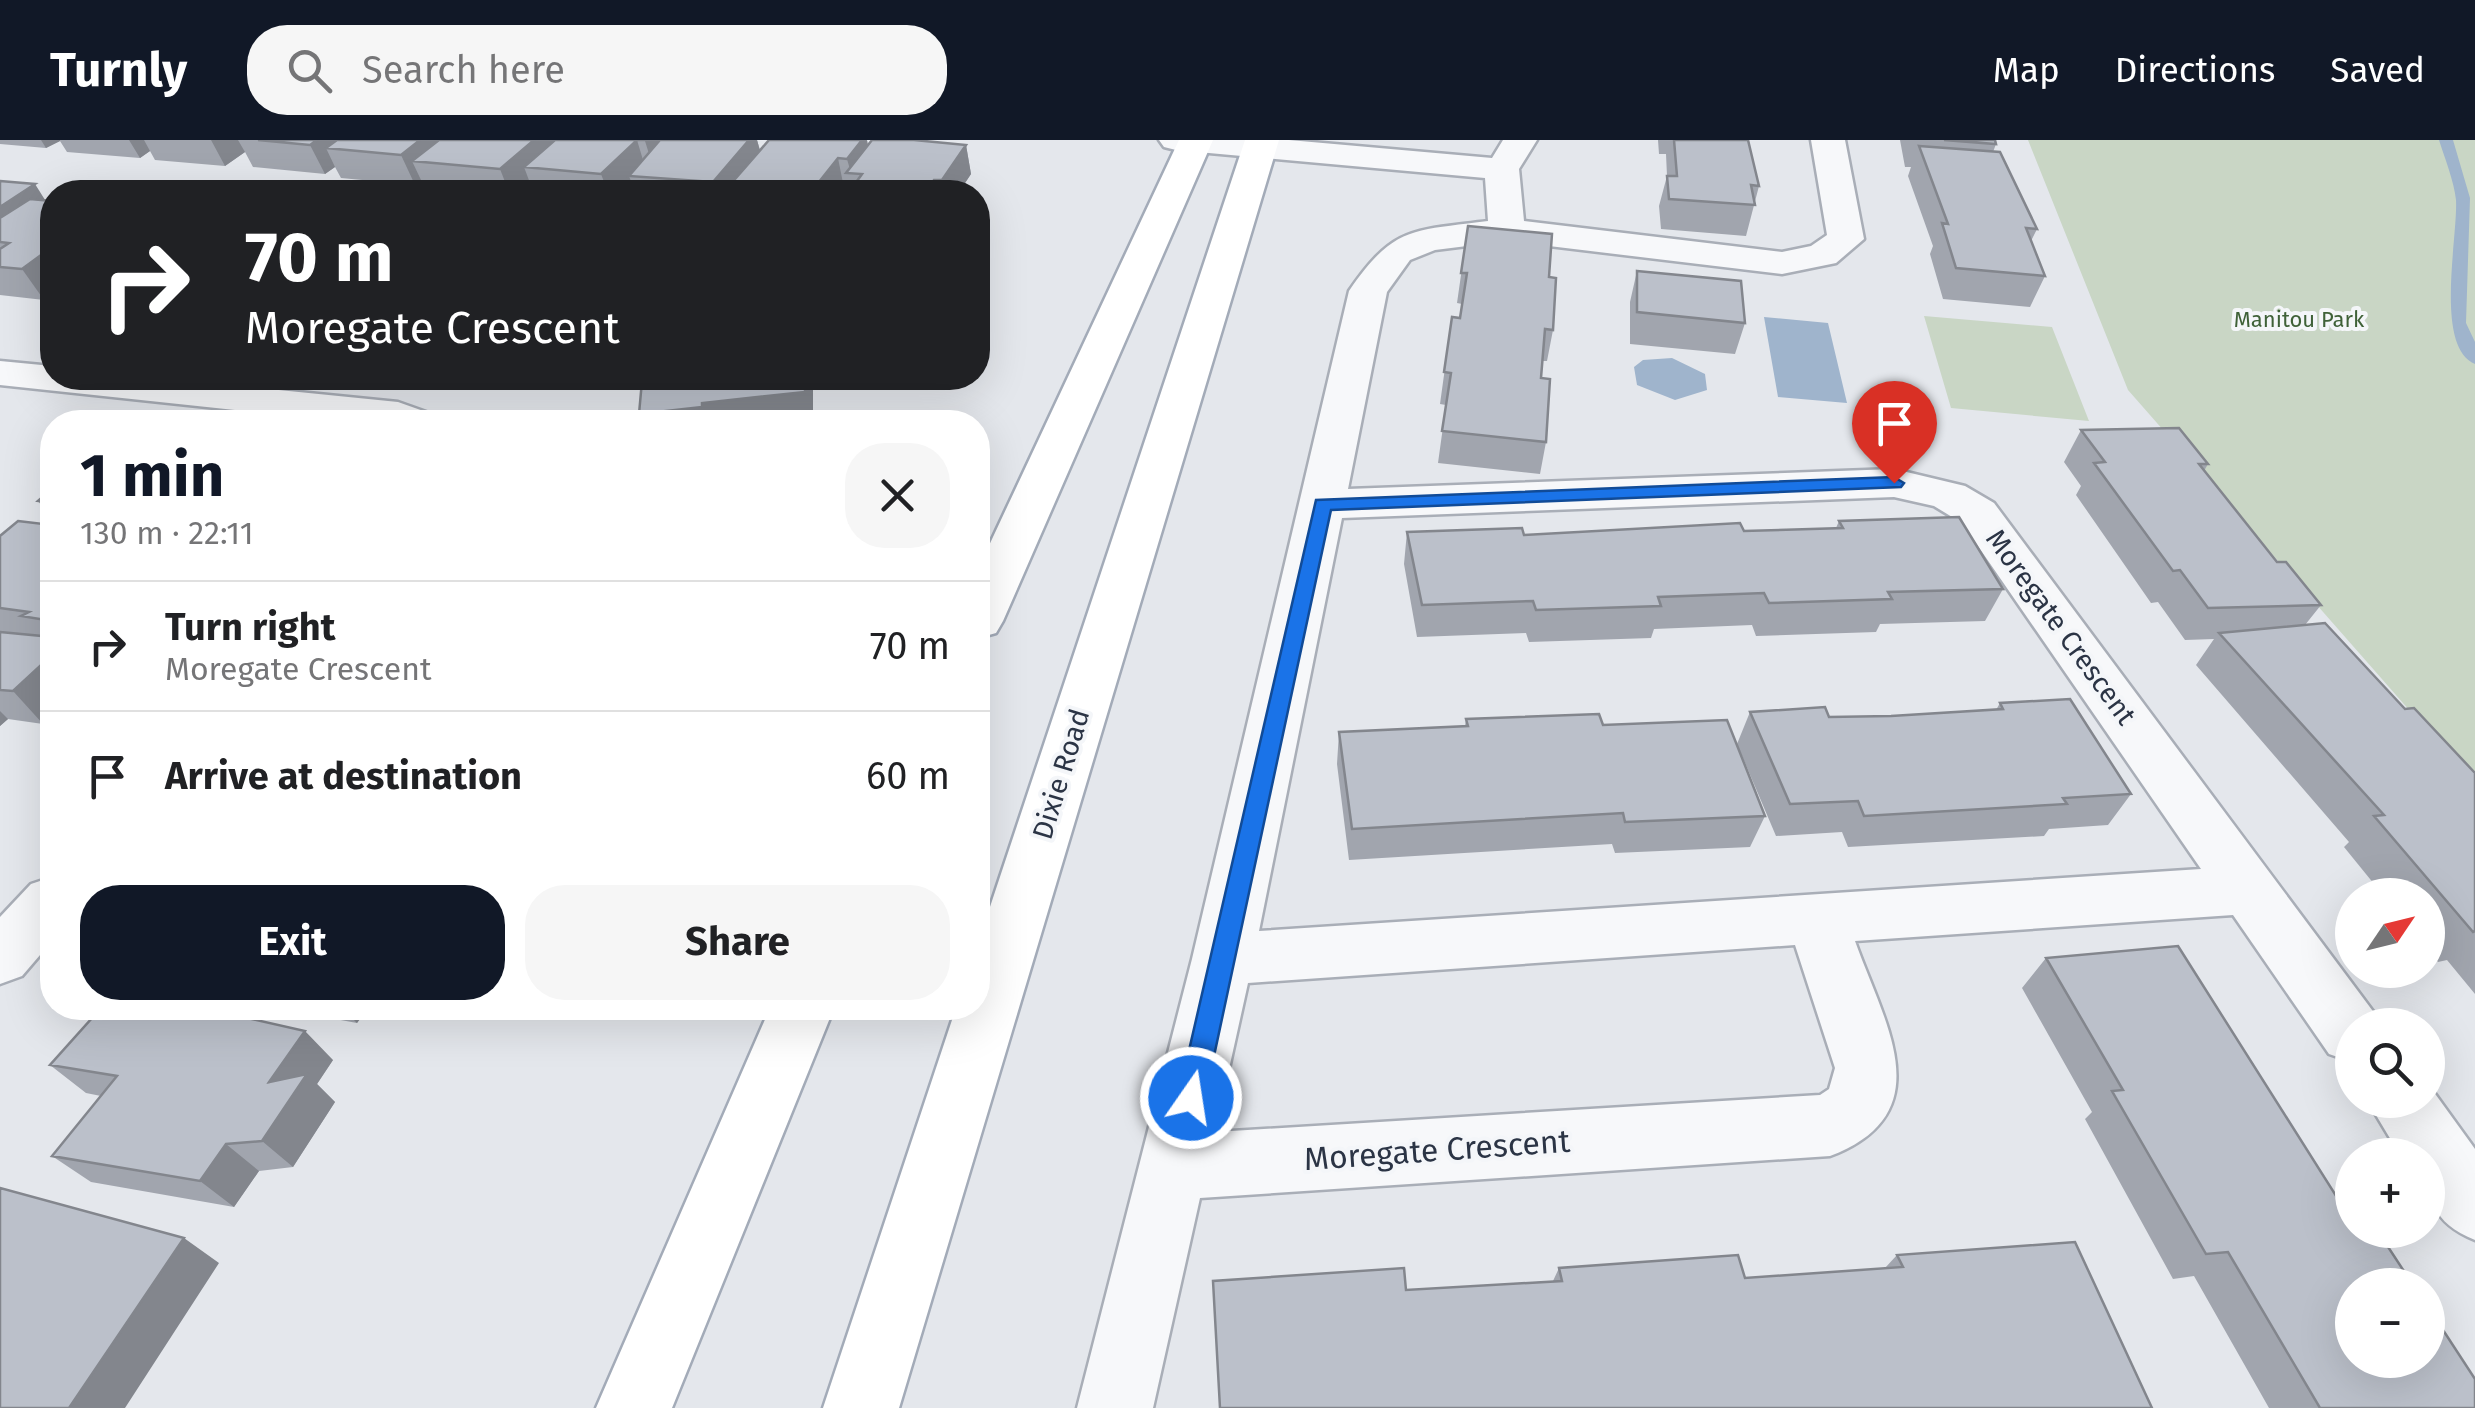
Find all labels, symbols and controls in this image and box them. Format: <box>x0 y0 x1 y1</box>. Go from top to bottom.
search box <box>247 25 947 115</box>
text: Turnly <box>50 41 187 99</box>
icon: search <box>282 43 337 98</box>
text: Search here <box>362 47 565 93</box>
text: Map <box>1993 49 2060 91</box>
text: Directions <box>2115 49 2275 91</box>
text: Saved <box>2330 49 2425 91</box>
text: 70 m <box>245 216 394 300</box>
icon: right <box>80 220 210 350</box>
text: Moregate Crescent <box>245 301 620 355</box>
park label: Manitou Park <box>2234 306 2365 333</box>
pin <box>1852 381 1937 484</box>
icon: arrive <box>1867 396 1922 451</box>
text: 1 min <box>80 440 224 512</box>
button: close <box>845 443 950 548</box>
text: 130 m · 22:11 <box>80 514 254 552</box>
street label: Moregate Crescent <box>1979 523 2143 732</box>
text: Turn right <box>165 604 335 650</box>
icon: right <box>80 619 135 674</box>
text: 70 m <box>870 623 950 669</box>
text: Moregate Crescent <box>165 650 431 688</box>
street label: Dixie Road <box>1026 705 1096 843</box>
icon: arrive <box>80 749 135 804</box>
text: Arrive at destination <box>165 753 522 799</box>
text: 60 m <box>866 753 950 799</box>
north arrow <box>2335 878 2445 988</box>
map controls <box>2335 878 2445 1378</box>
button: Exit <box>80 885 505 1000</box>
button: Share <box>525 885 950 1000</box>
button: search <box>2335 1008 2445 1118</box>
position arrow <box>1139 1046 1243 1150</box>
street label: Moregate Crescent <box>1303 1122 1572 1178</box>
button: + <box>2335 1138 2445 1248</box>
button: − <box>2335 1268 2445 1378</box>

